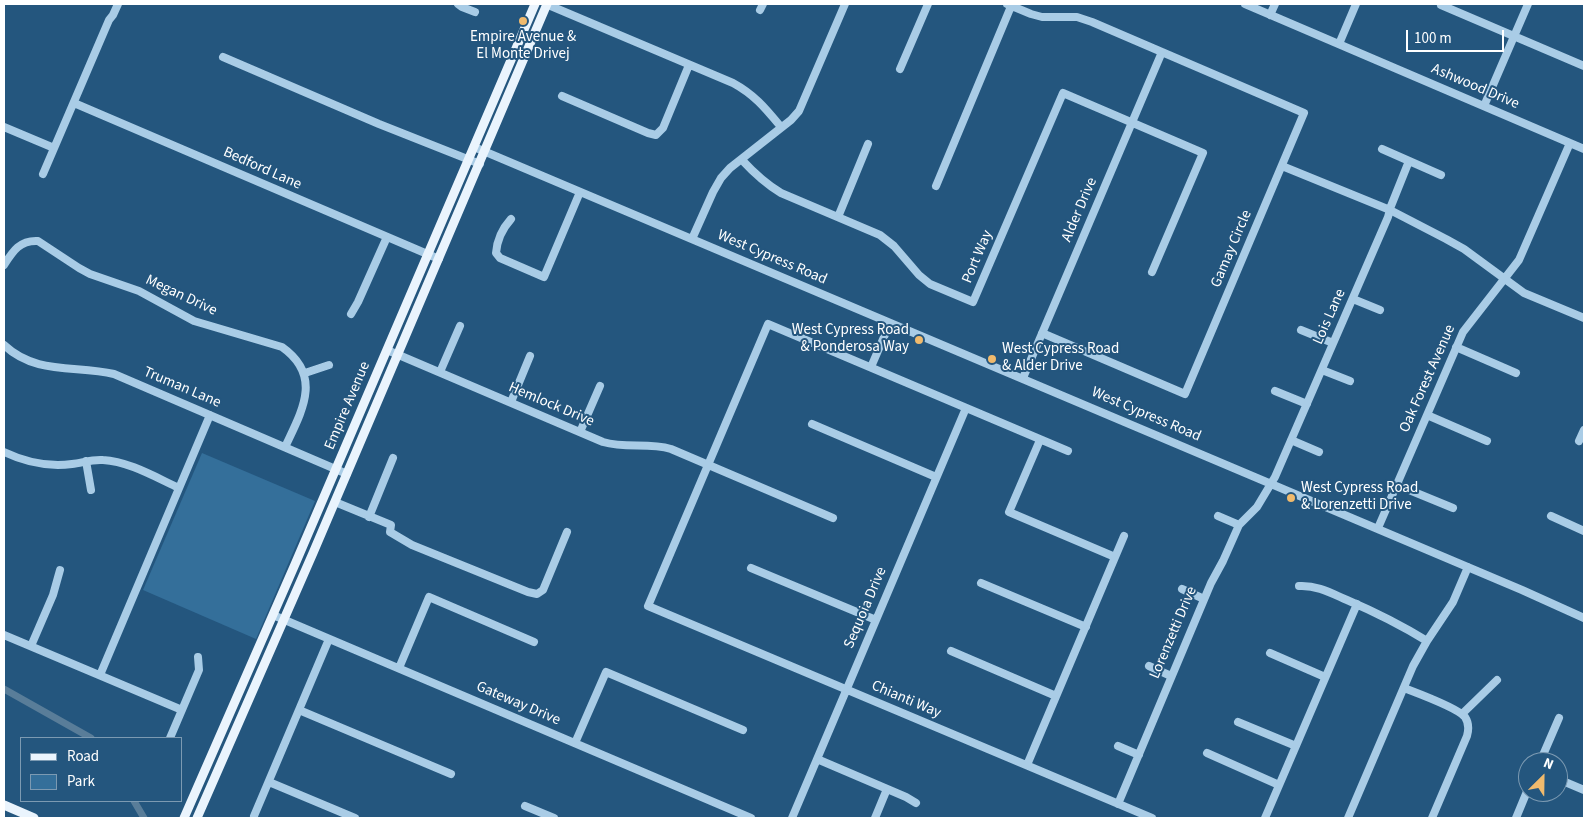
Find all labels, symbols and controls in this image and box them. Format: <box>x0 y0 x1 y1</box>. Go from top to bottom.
marker: Empire Avenue & El Monte Drivej <box>517 15 529 27</box>
scale bar <box>1408 20 1506 52</box>
text: 100 m <box>1414 28 1452 49</box>
place label: Empire Avenue & El Monte Drivej <box>470 29 576 64</box>
street label: Ashwood Drive <box>1428 60 1522 114</box>
street label: Bedford Lane <box>220 144 304 194</box>
street label: Alder Drive <box>1058 175 1102 245</box>
street label: Gamay Circle <box>1208 208 1256 290</box>
street label: West Cypress Road <box>715 227 829 289</box>
street label: Port Way <box>959 228 997 286</box>
street label: Megan Drive <box>142 272 220 320</box>
street label: Lois Lane <box>1310 287 1350 347</box>
place label: West Cypress Road & Ponderosa Way <box>792 322 909 357</box>
street label: Oak Forest Avenue <box>1396 322 1460 436</box>
marker: West Cypress Road & Ponderosa Way <box>913 334 925 346</box>
place label: West Cypress Road & Alder Drive <box>1002 341 1119 376</box>
marker: West Cypress Road & Alder Drive <box>986 353 998 365</box>
street label: Empire Avenue <box>321 359 375 453</box>
street label: Truman Lane <box>141 364 223 412</box>
street label: Hemlock Drive <box>505 379 597 431</box>
street label: West Cypress Road <box>1089 384 1203 446</box>
place label: West Cypress Road & Lorenzetti Drive <box>1301 480 1418 515</box>
marker: West Cypress Road & Lorenzetti Drive <box>1285 492 1297 504</box>
street label: Sequoia Drive <box>841 565 891 651</box>
street label: Lorenzetti Drive <box>1146 584 1202 682</box>
street label: Chianti Way <box>868 677 944 723</box>
street label: Gateway Drive <box>473 678 563 730</box>
legend <box>20 737 182 802</box>
text: Road <box>67 746 99 767</box>
north arrow <box>1518 752 1568 802</box>
text: N <box>1540 753 1557 775</box>
text: Park <box>67 771 95 792</box>

